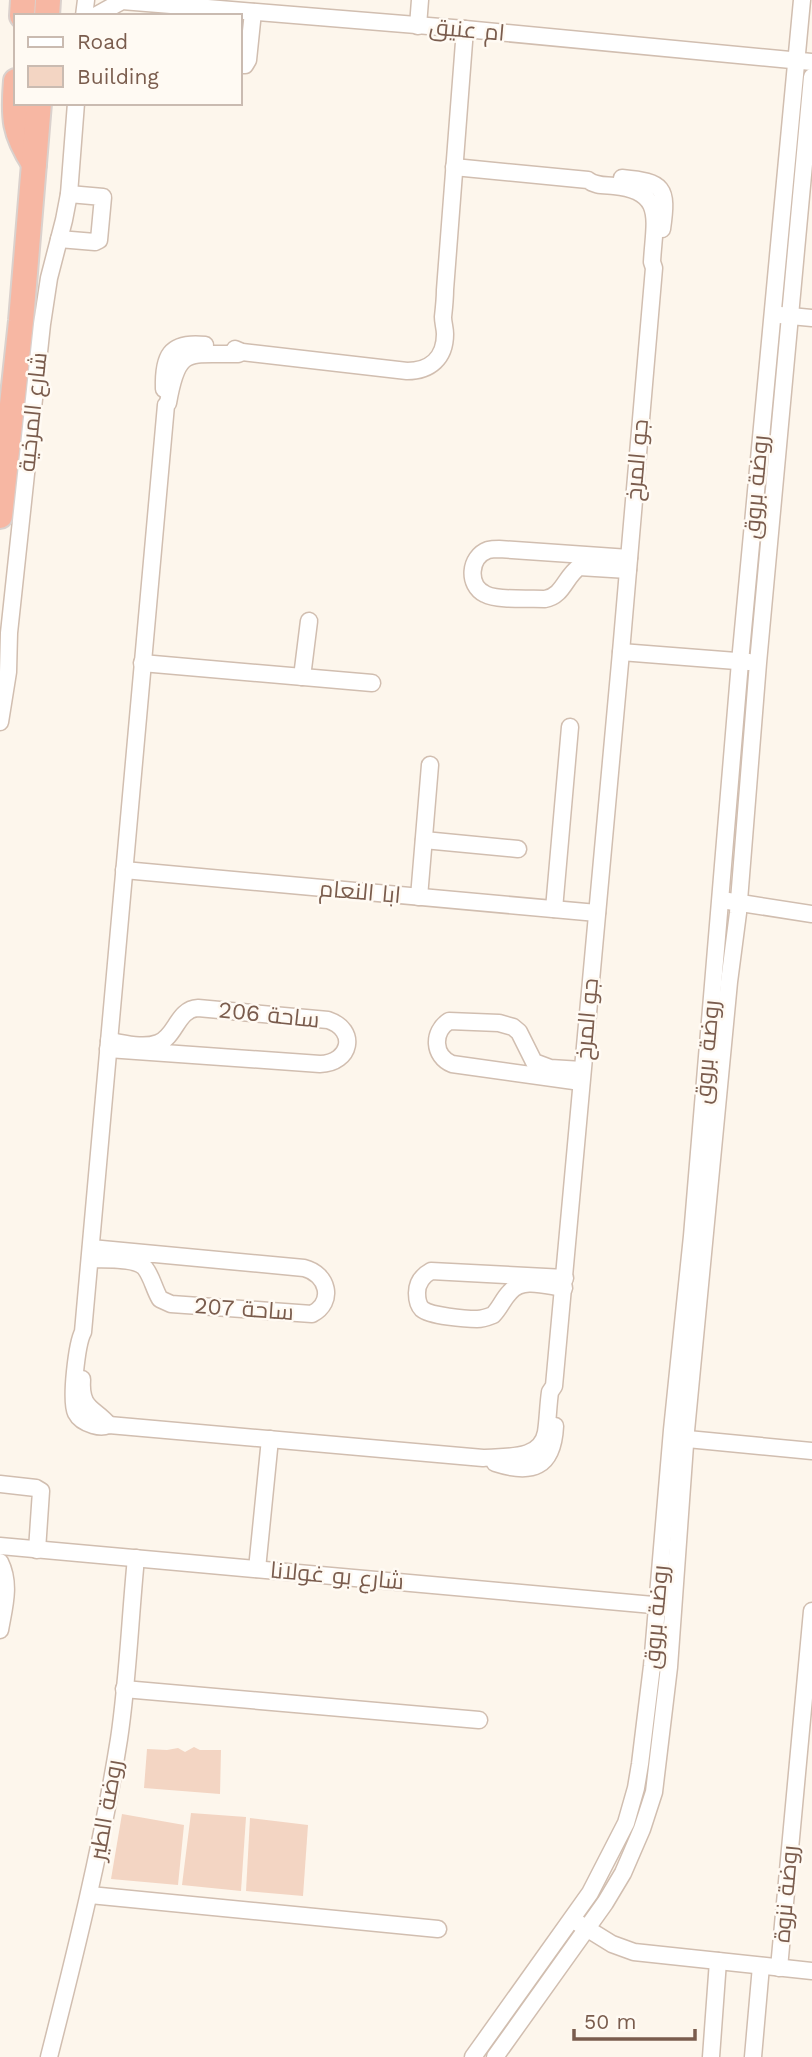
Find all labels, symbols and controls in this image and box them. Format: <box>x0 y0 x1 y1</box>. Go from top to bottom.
street label: ام عنيق <box>428 13 506 49</box>
legend <box>14 14 242 105</box>
text: Road <box>77 29 128 54</box>
text: Building <box>77 64 159 89</box>
street label: شارع المرخية <box>13 351 55 473</box>
street label: جو المرخ <box>620 418 656 502</box>
street label: روضة بروق <box>738 434 774 540</box>
street label: ابا النعام <box>318 875 402 911</box>
street label: جو المرخ <box>570 977 606 1061</box>
street label: ساحة 206 <box>217 996 321 1034</box>
street label: روضة بروق <box>689 999 725 1105</box>
street label: ساحة 207 <box>193 1292 295 1326</box>
street label: شارع بو غولانا <box>269 1557 405 1597</box>
street label: روضة بروق <box>638 1564 674 1670</box>
street label: روضة الطير <box>84 1757 128 1865</box>
street label: روضة نزوة <box>768 1844 804 1944</box>
scale bar <box>574 1997 695 2041</box>
text: 50 m <box>584 2009 636 2034</box>

